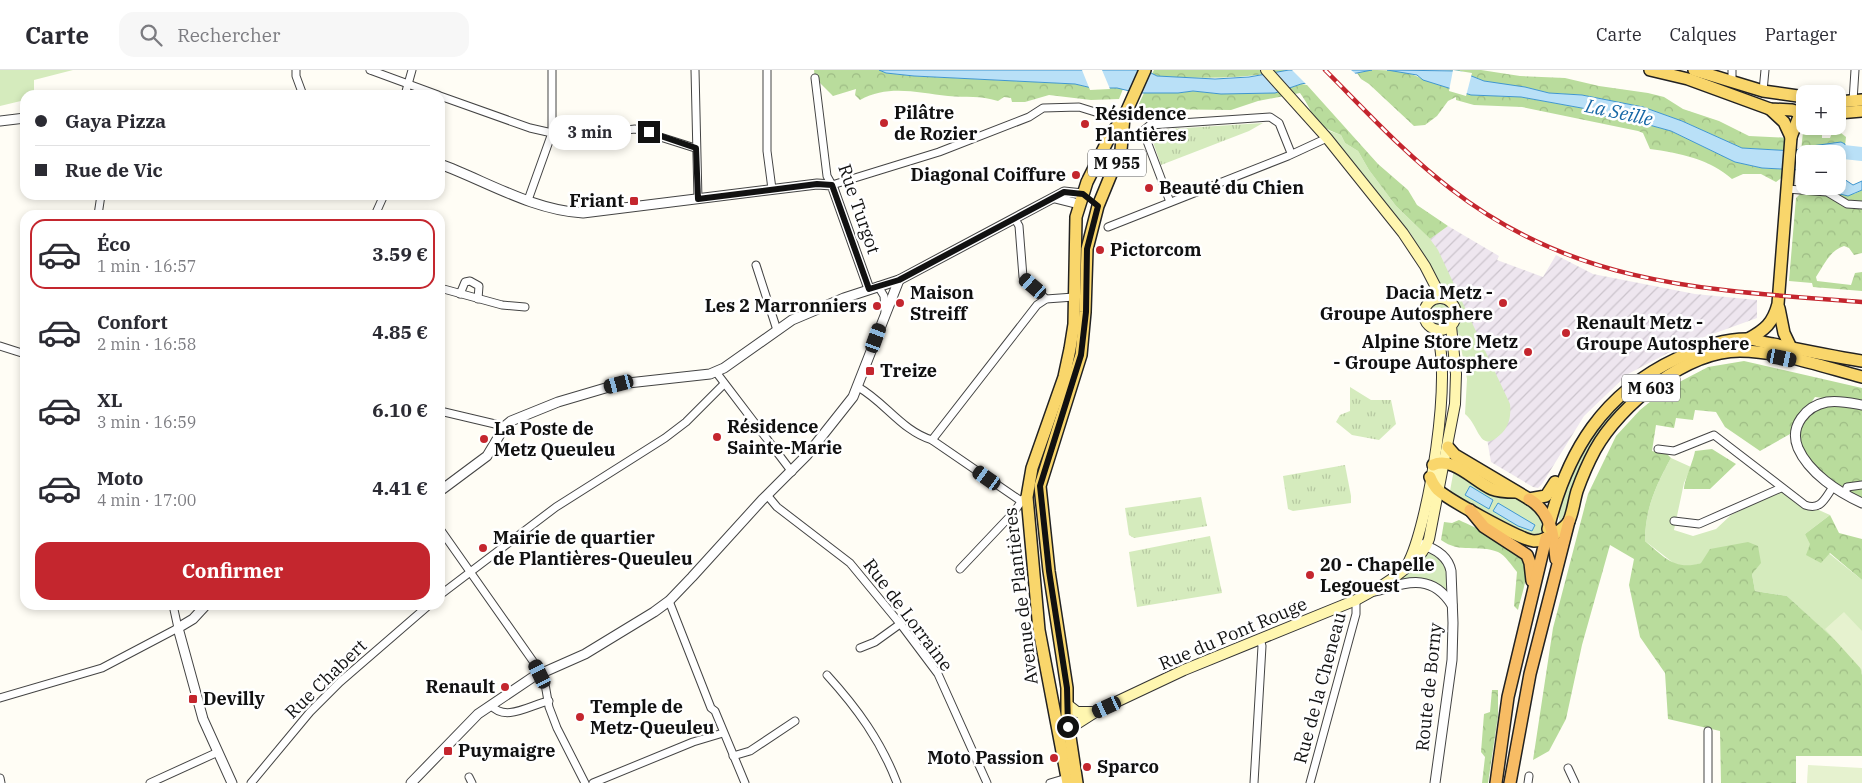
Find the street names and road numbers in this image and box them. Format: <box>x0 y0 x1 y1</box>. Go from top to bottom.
road number: M 955 <box>1088 150 1146 176</box>
street label: Rue Turgot <box>833 161 886 257</box>
road number: M 603 <box>1622 374 1680 402</box>
street label: Avenue de Plantières <box>998 506 1043 686</box>
street label: Rue de Lorraine <box>859 554 958 676</box>
street label: Rue du Pont Rouge <box>1155 592 1310 675</box>
street label: Rue de la Cheneau <box>1288 610 1351 766</box>
street label: Route de Borny <box>1410 621 1447 752</box>
street label: Rue Chabert <box>280 634 371 723</box>

